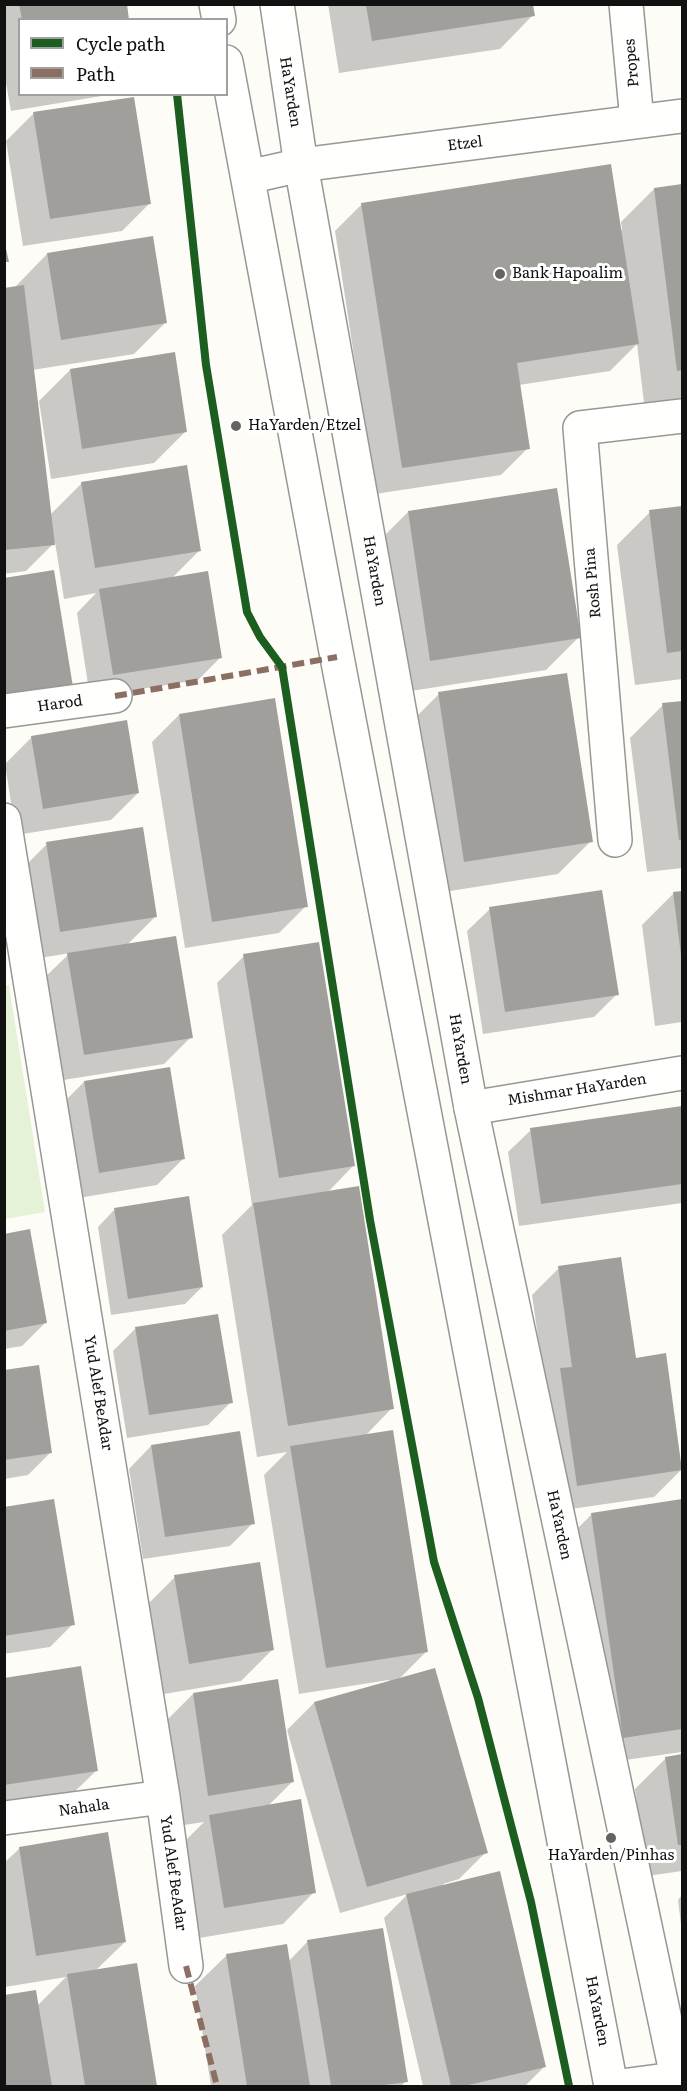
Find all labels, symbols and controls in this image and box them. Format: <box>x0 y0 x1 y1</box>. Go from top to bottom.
legend <box>18 18 228 96</box>
text: Cycle path <box>76 30 165 57</box>
street label: Propes <box>621 38 643 88</box>
street label: HaYarden <box>276 55 304 129</box>
text: Path <box>76 60 115 87</box>
street label: Etzel <box>446 133 484 155</box>
place label: Bank Hapoalim <box>512 265 623 283</box>
marker: Bank Hapoalim <box>493 267 507 281</box>
place label: HaYarden/Etzel <box>248 417 361 435</box>
marker: HaYarden/Etzel <box>229 419 243 433</box>
street label: HaYarden <box>359 534 389 608</box>
street label: Rosh Pina <box>581 547 605 619</box>
street label: Harod <box>36 692 84 716</box>
street label: HaYarden <box>445 1012 475 1086</box>
street label: Mishmar HaYarden <box>506 1070 648 1110</box>
street label: Yud Alef BeAdar <box>80 1334 116 1452</box>
street label: HaYarden <box>543 1488 575 1562</box>
street label: Nahala <box>58 1796 110 1820</box>
street label: Yud Alef BeAdar <box>156 1814 190 1932</box>
marker: HaYarden/Pinhas <box>604 1831 618 1845</box>
place label: HaYarden/Pinhas <box>548 1847 674 1865</box>
street label: HaYarden <box>581 1974 613 2048</box>

